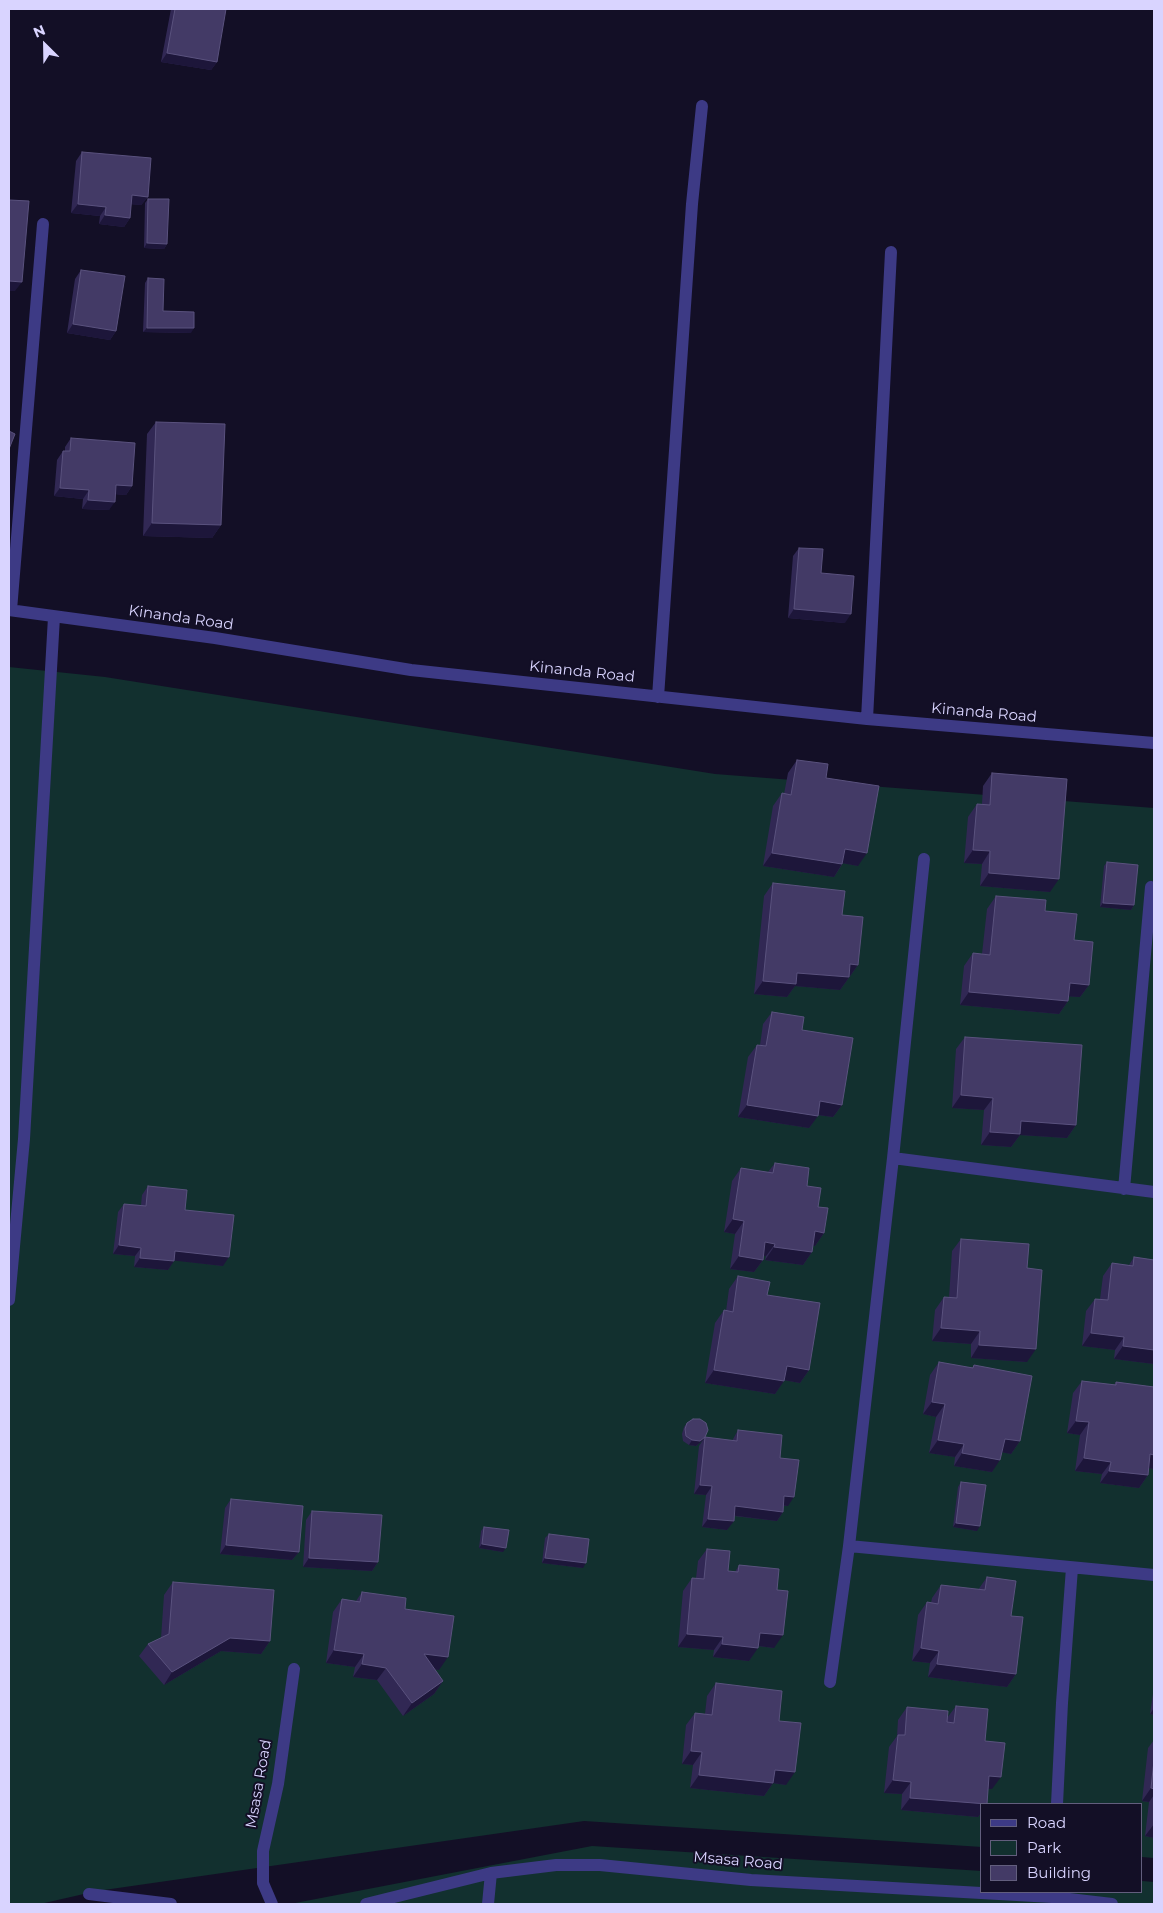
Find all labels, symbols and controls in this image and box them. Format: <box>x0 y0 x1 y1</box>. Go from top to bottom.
north arrow <box>20 20 70 70</box>
text: N <box>30 21 48 42</box>
street label: Kinanda Road <box>127 602 235 634</box>
street label: Kinanda Road <box>528 658 636 686</box>
street label: Kinanda Road <box>930 699 1038 727</box>
street label: Msasa Road <box>242 1738 276 1830</box>
legend <box>980 1803 1143 1893</box>
text: Road <box>1027 1813 1066 1832</box>
text: Park <box>1027 1838 1061 1857</box>
street label: Msasa Road <box>692 1848 784 1874</box>
text: Building <box>1027 1863 1091 1882</box>

